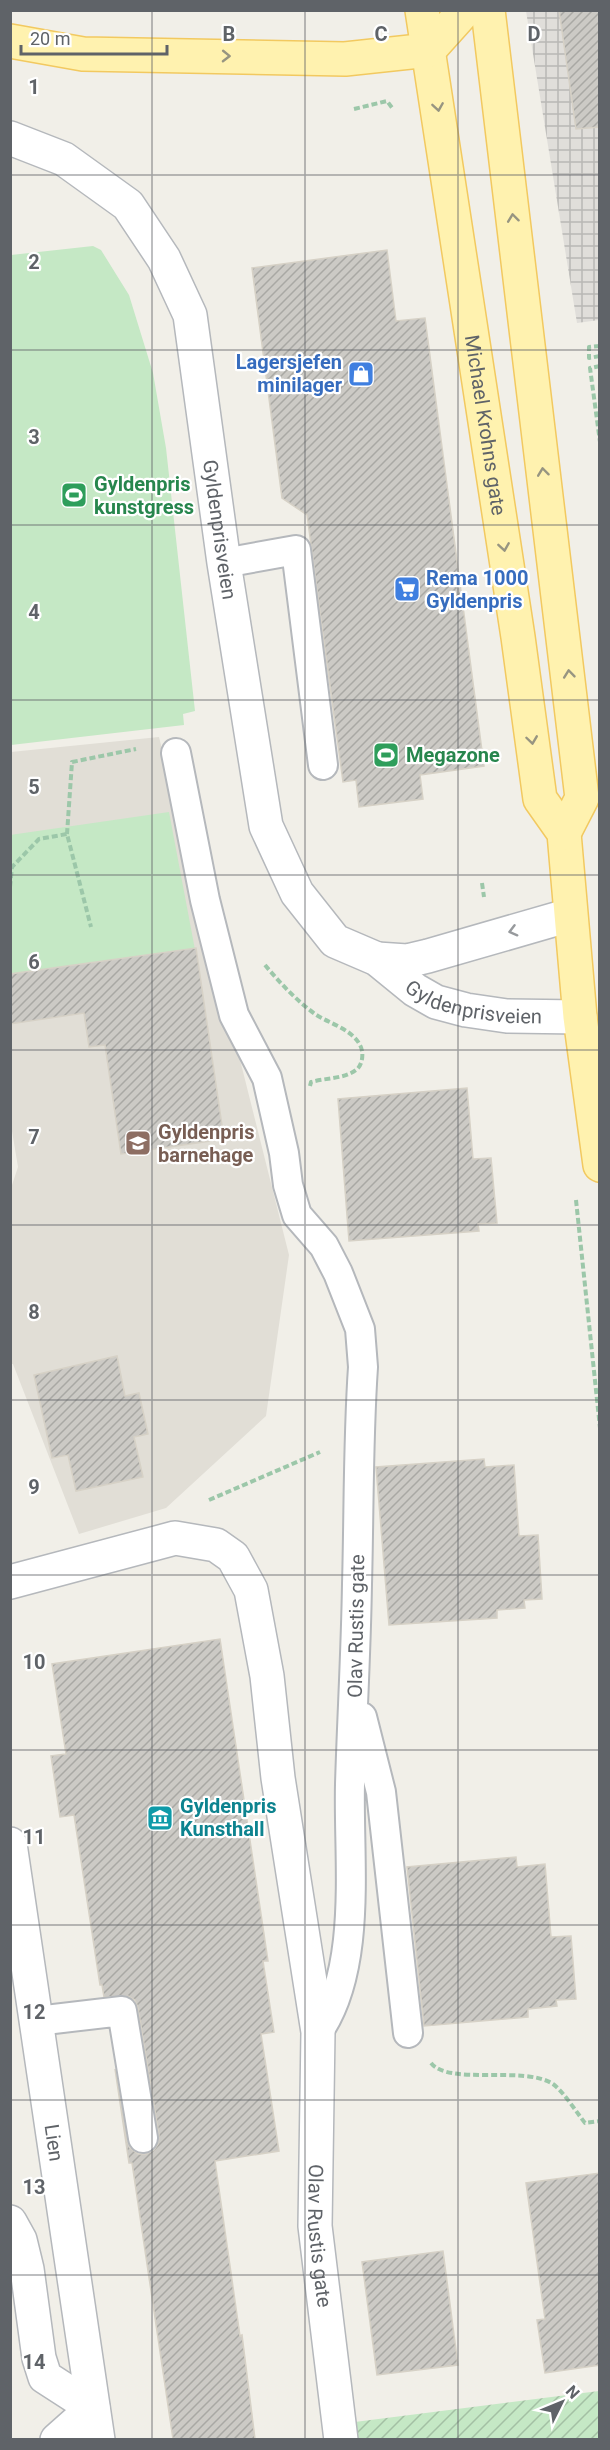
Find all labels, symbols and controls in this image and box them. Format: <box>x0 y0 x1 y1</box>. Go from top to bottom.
scale bar <box>21 18 166 56</box>
text: B <box>223 22 235 46</box>
text: C <box>374 22 388 46</box>
text: D <box>528 22 541 46</box>
text: 20 m <box>30 28 70 49</box>
one-way arrow <box>221 50 230 62</box>
text: 1 <box>28 75 40 99</box>
one-way arrow <box>431 102 444 112</box>
one-way arrow <box>507 213 520 223</box>
text: 2 <box>28 250 40 274</box>
street label: Michael Krohns gate <box>460 333 511 517</box>
place label: Lagersjefen minilager <box>236 350 343 397</box>
shop icon: Lagersjefen minilager <box>346 359 376 389</box>
text: 3 <box>28 425 40 449</box>
street label: Gyldenprisveien <box>198 458 242 601</box>
one-way arrow <box>537 468 550 477</box>
place label: Gyldenpris kunstgress <box>94 472 194 519</box>
sports icon: Gyldenpris kunstgress <box>59 480 89 510</box>
one-way arrow <box>497 541 510 551</box>
place label: Rema 1000 Gyldenpris <box>426 566 529 613</box>
supermarket icon: Rema 1000 Gyldenpris <box>392 574 422 604</box>
text: 4 <box>28 600 40 624</box>
one-way arrow <box>563 670 575 679</box>
one-way arrow <box>526 735 538 744</box>
sports icon: Megazone <box>371 740 401 770</box>
place label: Megazone <box>406 743 500 767</box>
text: 5 <box>28 775 40 799</box>
one-way arrow <box>509 924 519 936</box>
text: 6 <box>28 950 40 974</box>
street label: Gyldenprisveien <box>400 975 542 1028</box>
place label: Gyldenpris barnehage <box>158 1120 254 1167</box>
text: 7 <box>28 1125 40 1149</box>
school or university icon: Gyldenpris barnehage <box>123 1128 153 1158</box>
text: 8 <box>28 1300 40 1324</box>
text: 9 <box>28 1475 40 1499</box>
street label: Olav Rustis gate <box>343 1554 369 1698</box>
text: 10 <box>23 1650 45 1674</box>
place label: Gyldenpris Kunsthall <box>180 1794 276 1841</box>
museum icon: Gyldenpris Kunsthall <box>145 1803 175 1833</box>
text: 11 <box>23 1825 45 1849</box>
text: 12 <box>23 2000 45 2024</box>
street label: Lien <box>40 2123 69 2163</box>
street label: Olav Rustis gate <box>302 2164 337 2309</box>
text: 13 <box>23 2175 45 2199</box>
text: 14 <box>23 2350 45 2374</box>
north arrow <box>532 2372 592 2432</box>
text: N <box>562 2382 583 2403</box>

